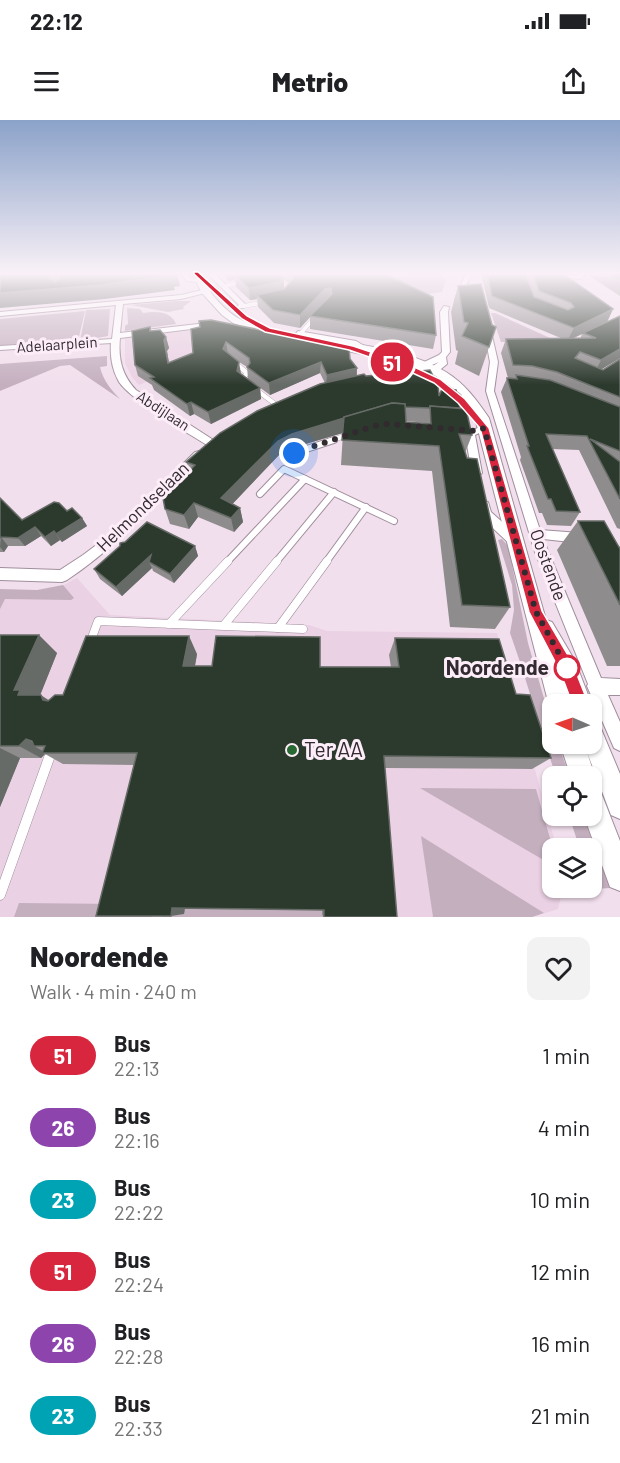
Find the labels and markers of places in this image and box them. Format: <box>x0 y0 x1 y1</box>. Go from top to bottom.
place label: Noordende <box>446 654 549 679</box>
marker: Noordende <box>554 655 580 681</box>
place label: Ter AA <box>304 736 363 761</box>
marker: Ter AA <box>285 743 299 757</box>

